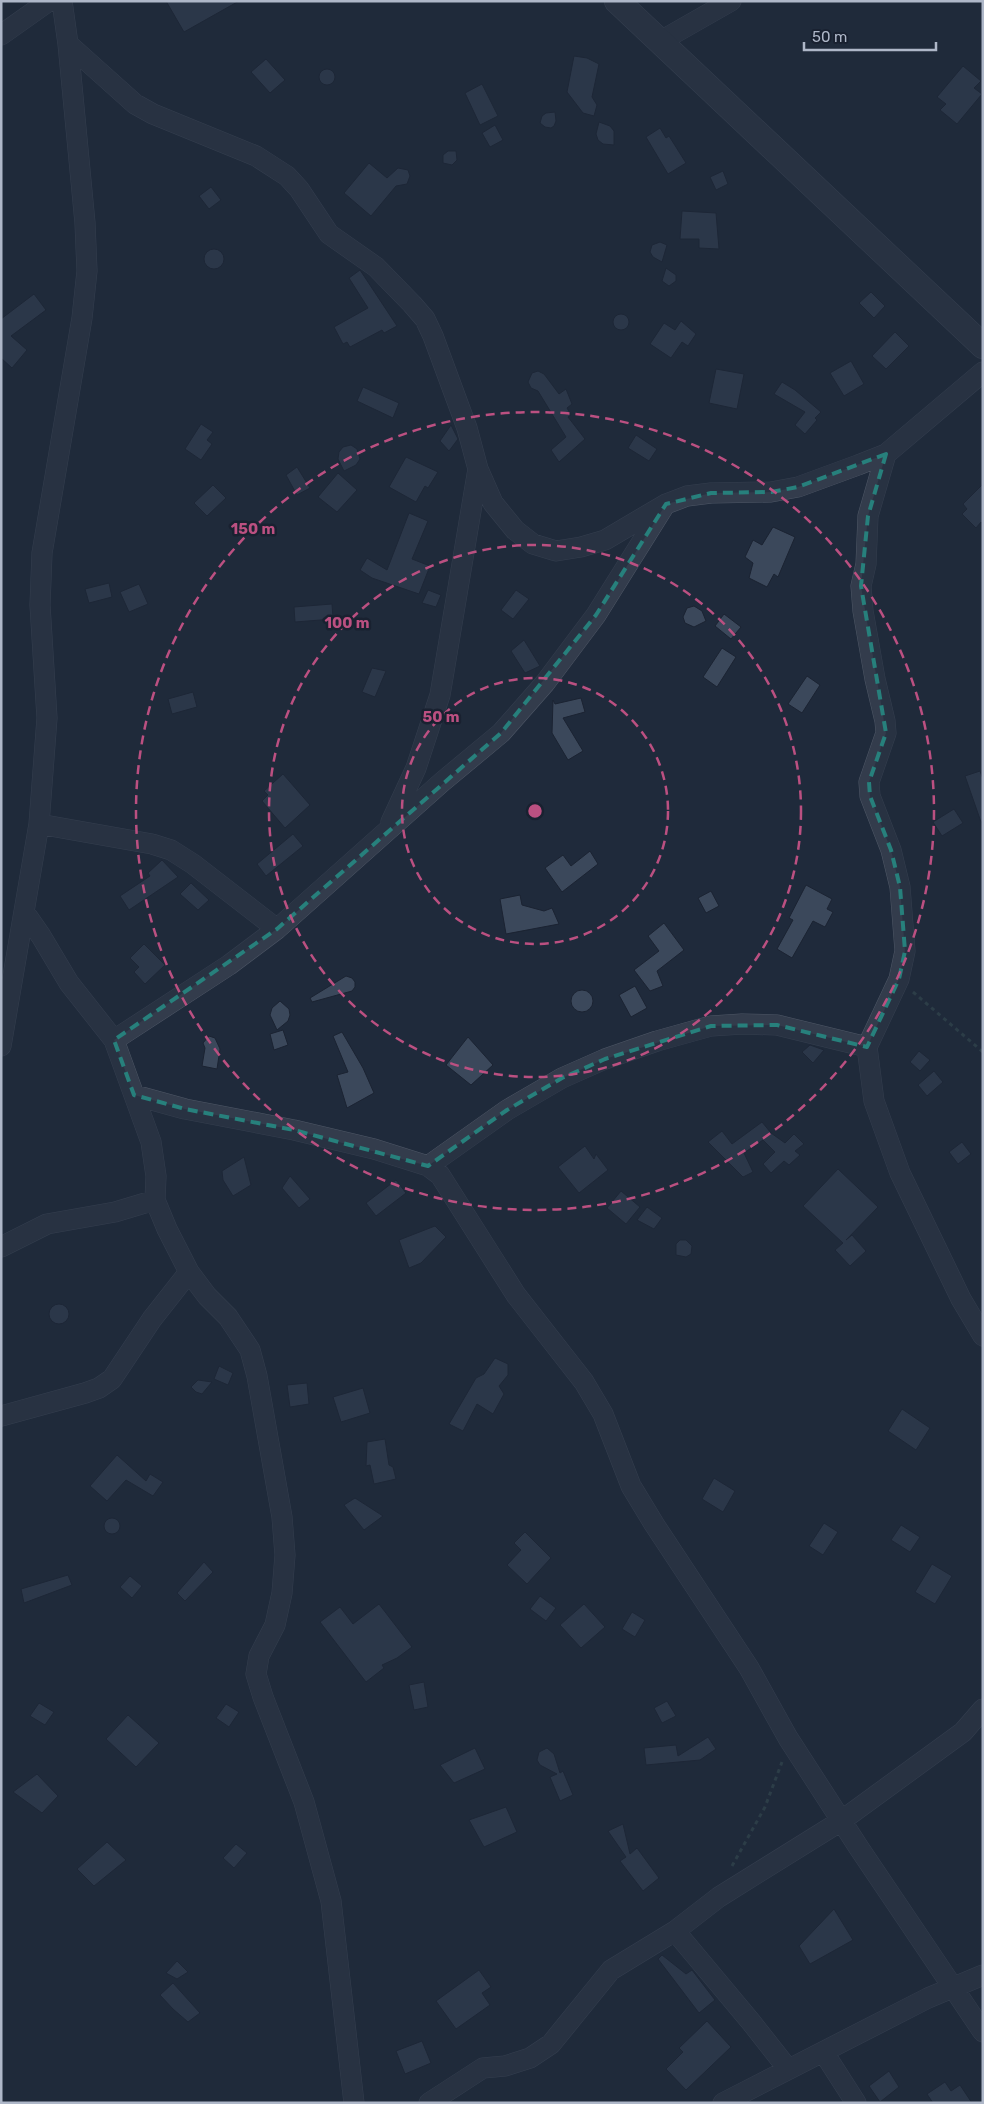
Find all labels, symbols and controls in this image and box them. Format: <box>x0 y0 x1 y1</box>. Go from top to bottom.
scale bar <box>804 20 936 52</box>
text: 50 m <box>812 28 847 46</box>
text: 150 m <box>231 520 275 538</box>
text: 100 m <box>325 614 369 632</box>
text: 50 m <box>423 708 459 726</box>
centre of rings <box>526 802 544 820</box>

